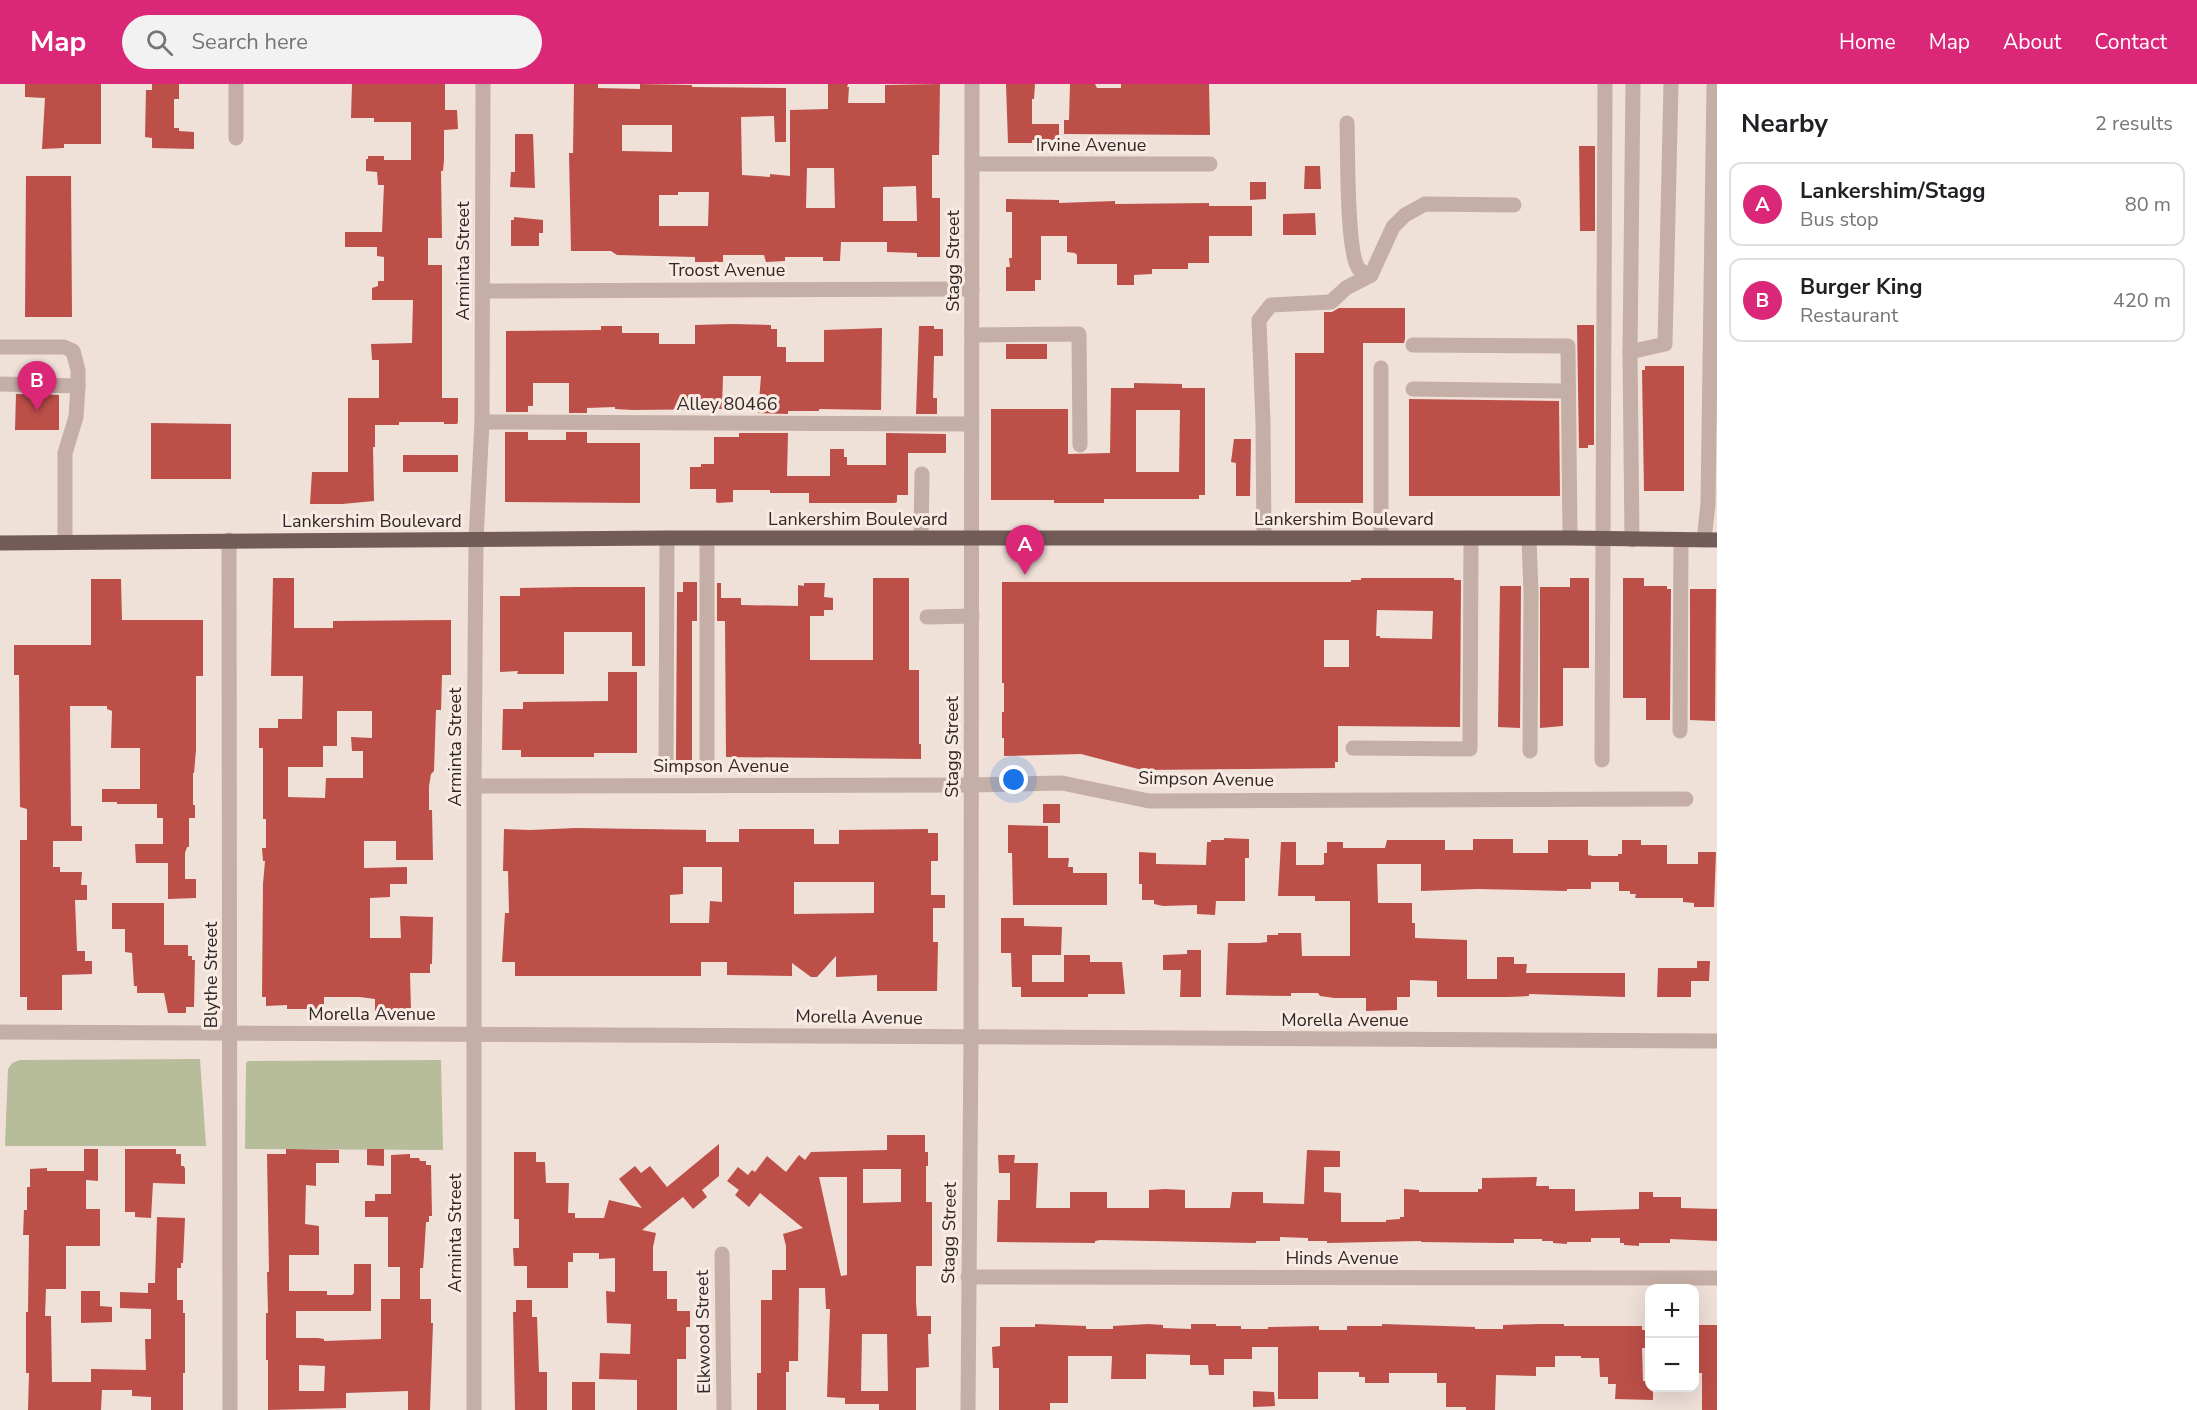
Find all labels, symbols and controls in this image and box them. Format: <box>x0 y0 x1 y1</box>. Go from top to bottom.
search box <box>122 15 542 69</box>
text: Map <box>30 23 86 61</box>
icon: search <box>143 26 176 59</box>
text: Search here <box>191 27 308 57</box>
text: Home <box>1839 28 1896 56</box>
text: Map <box>1929 28 1970 56</box>
text: About <box>2003 28 2061 56</box>
text: Contact <box>2094 28 2167 56</box>
text: Nearby <box>1741 106 1828 141</box>
text: 2 results <box>2095 110 2173 137</box>
street label: Irvine Avenue <box>1036 133 1146 157</box>
text: Lankershim/Stagg <box>1800 176 1986 206</box>
text: A <box>1755 191 1770 218</box>
text: 80 m <box>2125 191 2171 218</box>
street label: Arminta Street <box>451 201 475 320</box>
text: Bus stop <box>1800 206 1879 233</box>
street label: Stagg Street <box>941 209 965 312</box>
street label: Troost Avenue <box>669 258 785 282</box>
text: Burger King <box>1800 272 1922 302</box>
text: B <box>1756 287 1769 314</box>
text: 420 m <box>2113 287 2171 314</box>
text: Restaurant <box>1800 302 1898 329</box>
pin: B <box>18 362 57 411</box>
street label: Alley 80466 <box>676 392 778 416</box>
street label: Lankershim Boulevard <box>768 507 948 531</box>
street label: Lankershim Boulevard <box>1254 507 1434 531</box>
street label: Lankershim Boulevard <box>282 509 462 533</box>
pin: A <box>1006 526 1044 575</box>
street label: Arminta Street <box>443 687 467 806</box>
street label: Stagg Street <box>940 695 964 798</box>
street label: Simpson Avenue <box>653 754 789 778</box>
your location <box>999 765 1028 794</box>
street label: Simpson Avenue <box>1138 766 1274 792</box>
street label: Blythe Street <box>199 921 223 1028</box>
street label: Morella Avenue <box>308 1002 436 1026</box>
street label: Morella Avenue <box>795 1004 923 1030</box>
street label: Morella Avenue <box>1281 1008 1409 1032</box>
street label: Arminta Street <box>443 1173 467 1292</box>
street label: Stagg Street <box>936 1181 962 1284</box>
street label: Hinds Avenue <box>1285 1246 1399 1270</box>
street label: Elkwood Street <box>690 1269 716 1394</box>
map controls <box>1645 1284 1699 1392</box>
button: + <box>1645 1284 1699 1338</box>
button: − <box>1645 1338 1699 1392</box>

